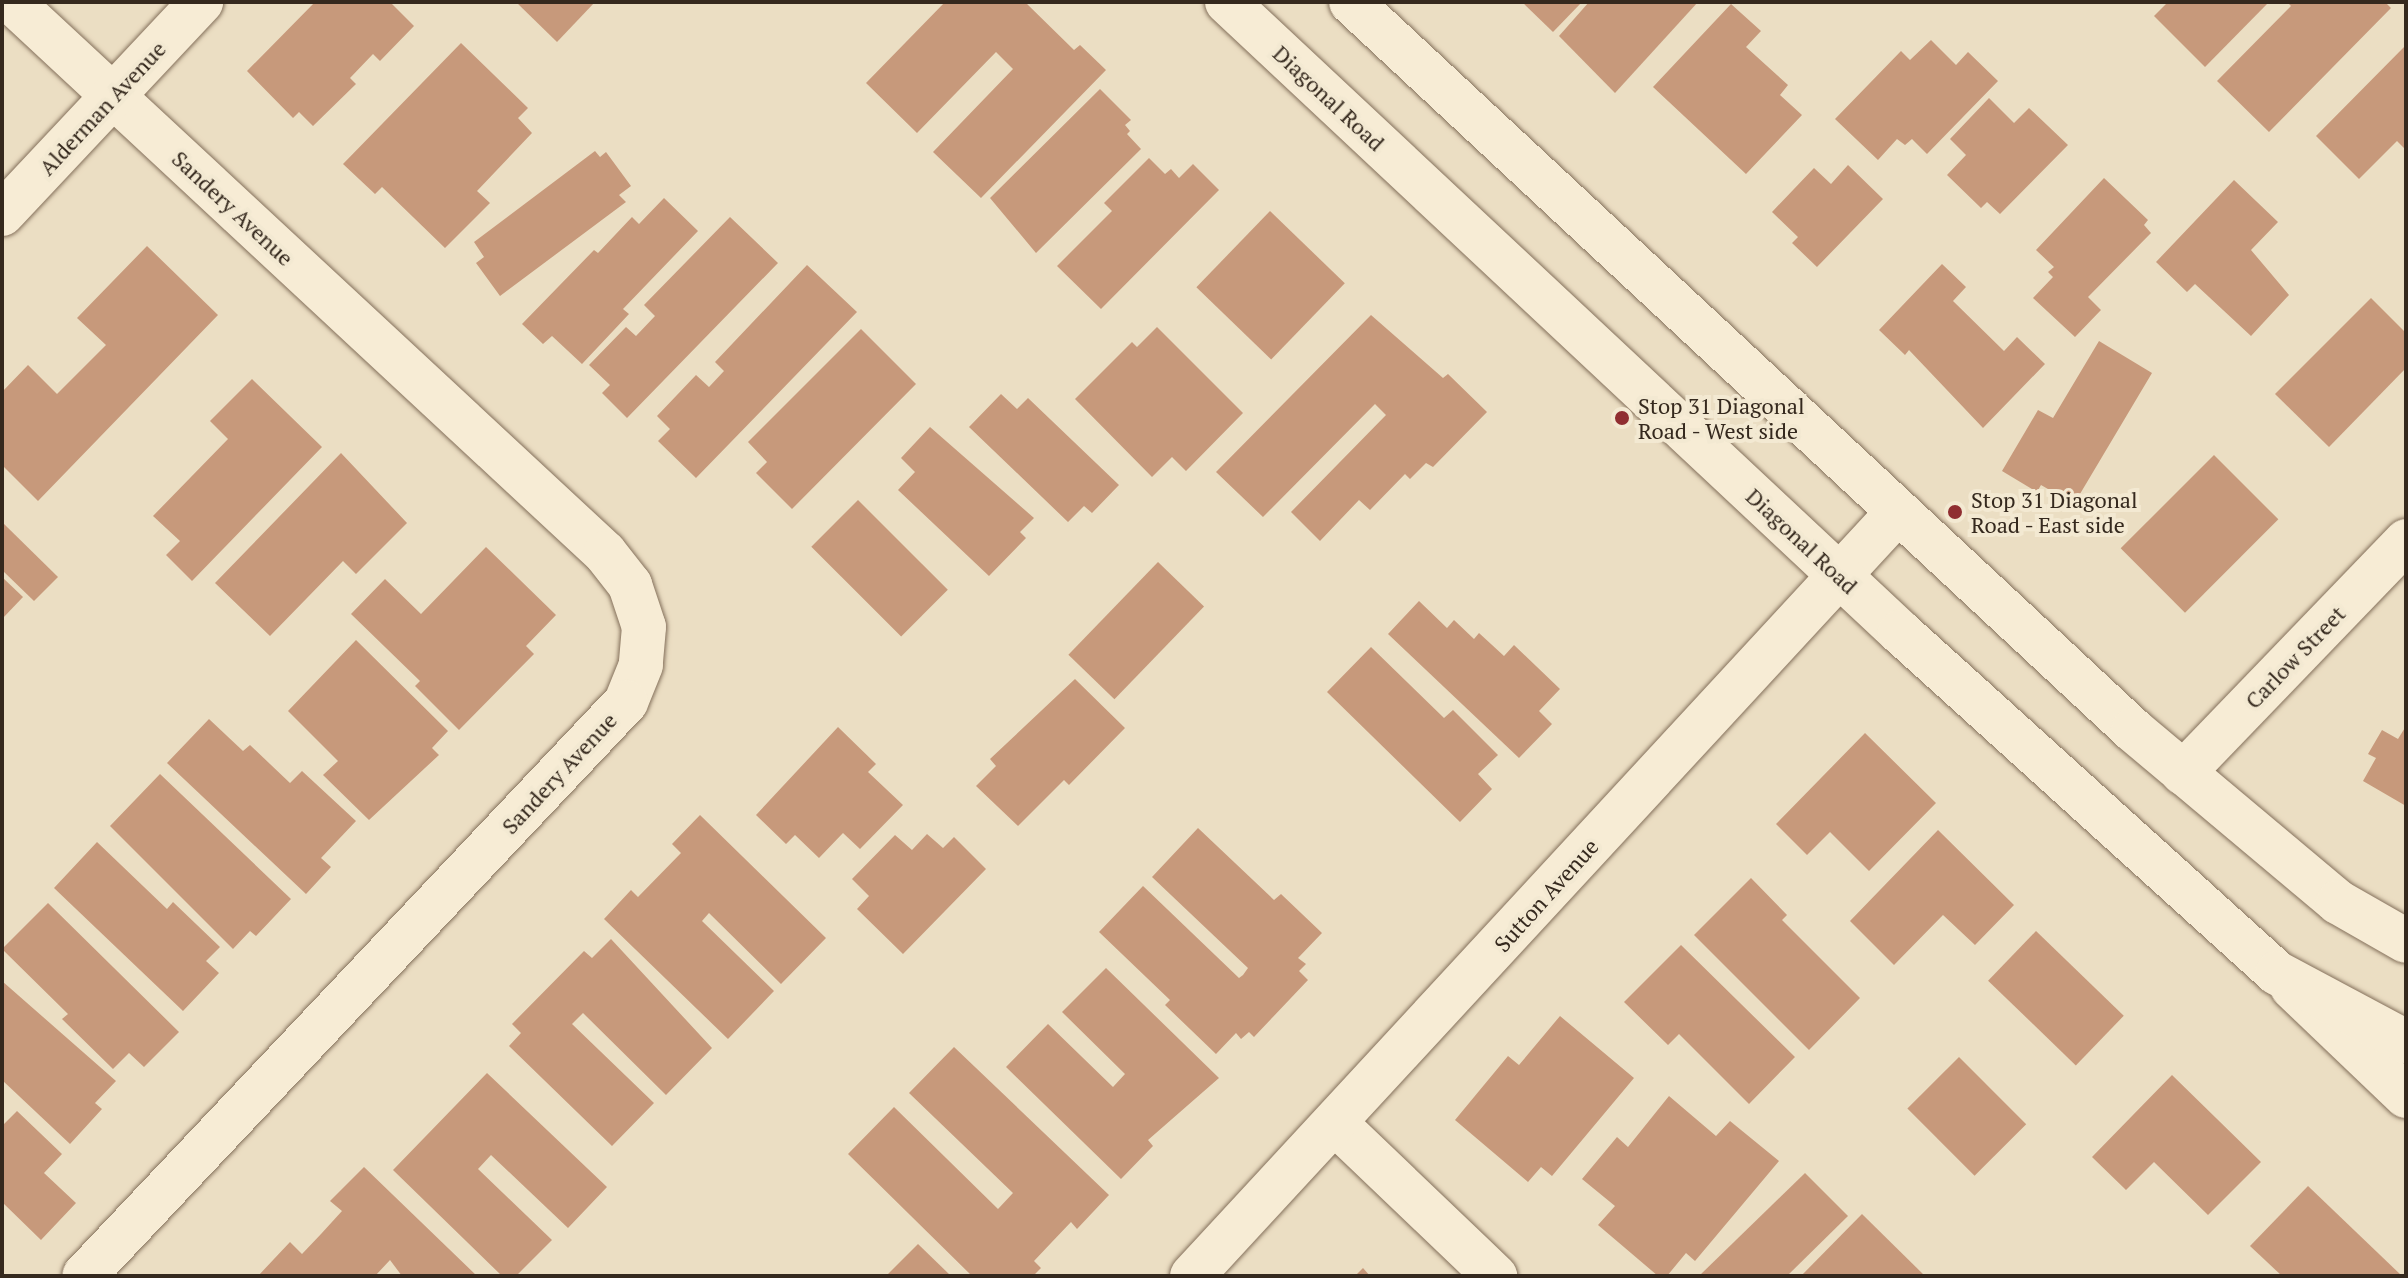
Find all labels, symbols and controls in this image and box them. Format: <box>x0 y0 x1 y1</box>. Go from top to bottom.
street label: Alderman Avenue <box>33 35 171 181</box>
street label: Diagonal Road <box>1268 40 1390 156</box>
street label: Sandery Avenue <box>167 145 299 271</box>
place label: Stop 31 Diagonal Road - West side <box>1638 392 1805 444</box>
marker: Stop 31 Diagonal Road - West side <box>1613 409 1631 427</box>
street label: Diagonal Road <box>1741 483 1863 599</box>
place label: Stop 31 Diagonal Road - East side <box>1971 486 2138 538</box>
marker: Stop 31 Diagonal Road - East side <box>1946 503 1964 521</box>
street label: Carlow Street <box>2240 600 2350 714</box>
street label: Sandery Avenue <box>496 707 622 839</box>
street label: Sutton Avenue <box>1488 833 1604 957</box>

